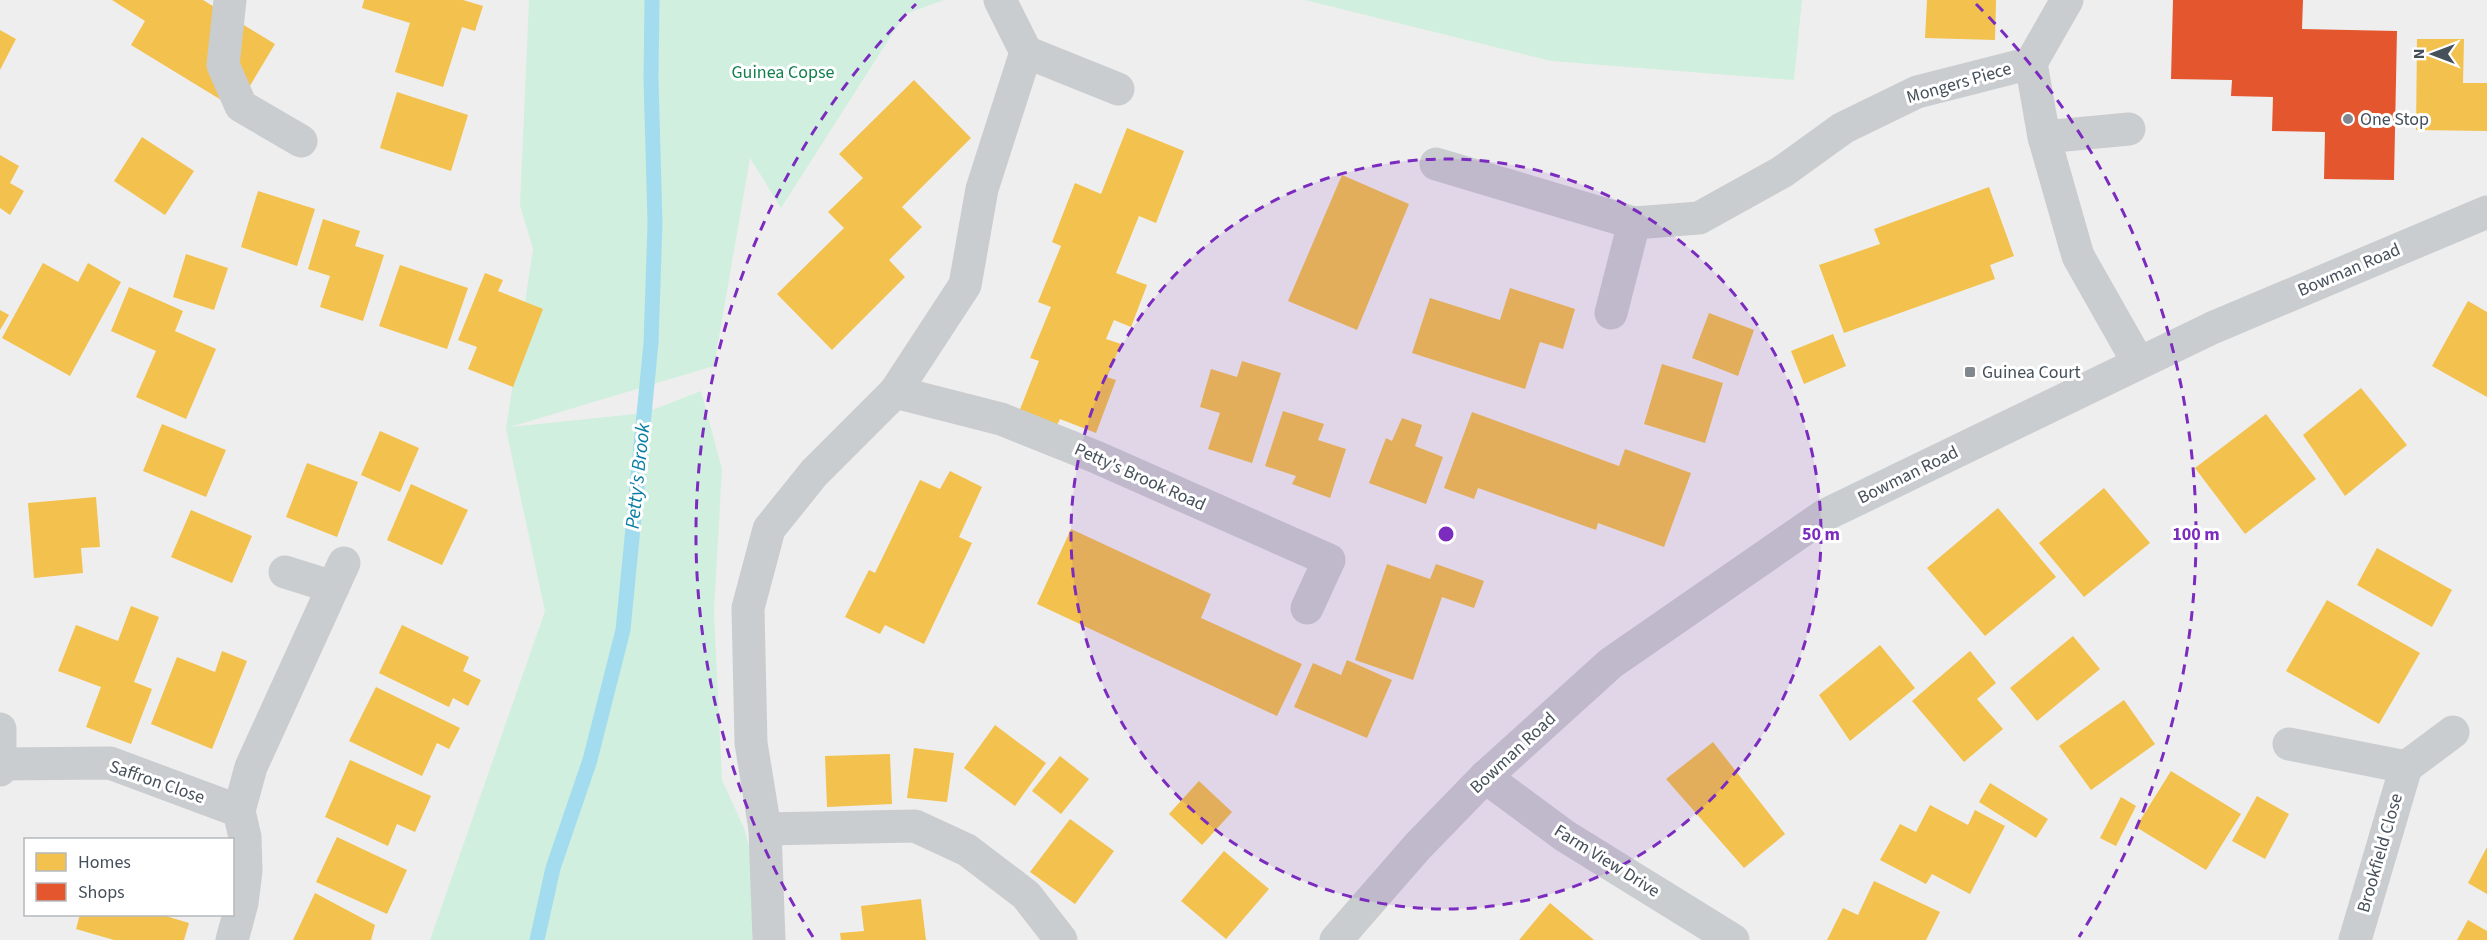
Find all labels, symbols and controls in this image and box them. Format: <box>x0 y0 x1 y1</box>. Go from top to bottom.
north arrow <box>2403 24 2463 84</box>
text: N <box>2408 49 2430 59</box>
street label: Mongers Piece <box>1904 56 2014 110</box>
park label: Guinea Copse <box>732 60 835 85</box>
place label: One Stop <box>2360 107 2429 132</box>
marker: One Stop <box>2341 112 2355 126</box>
street label: Bowman Road <box>2294 237 2404 303</box>
place label: Guinea Court <box>1982 360 2081 385</box>
marker: Guinea Court <box>1963 365 1977 379</box>
water label: Petty's Brook <box>619 421 658 530</box>
street label: Petty's Brook Road <box>1070 437 1210 517</box>
street label: Bowman Road <box>1853 440 1963 510</box>
text: 50 m <box>1802 522 1840 547</box>
text: 100 m <box>2172 522 2220 547</box>
centre of rings <box>1436 524 1456 544</box>
street label: Bowman Road <box>1465 707 1561 799</box>
street label: Saffron Close <box>106 754 208 810</box>
street label: Brookfield Close <box>2351 790 2409 916</box>
street label: Farm View Drive <box>1549 818 1665 904</box>
legend <box>24 838 234 916</box>
text: Homes <box>78 850 131 875</box>
text: Shops <box>78 880 125 905</box>

